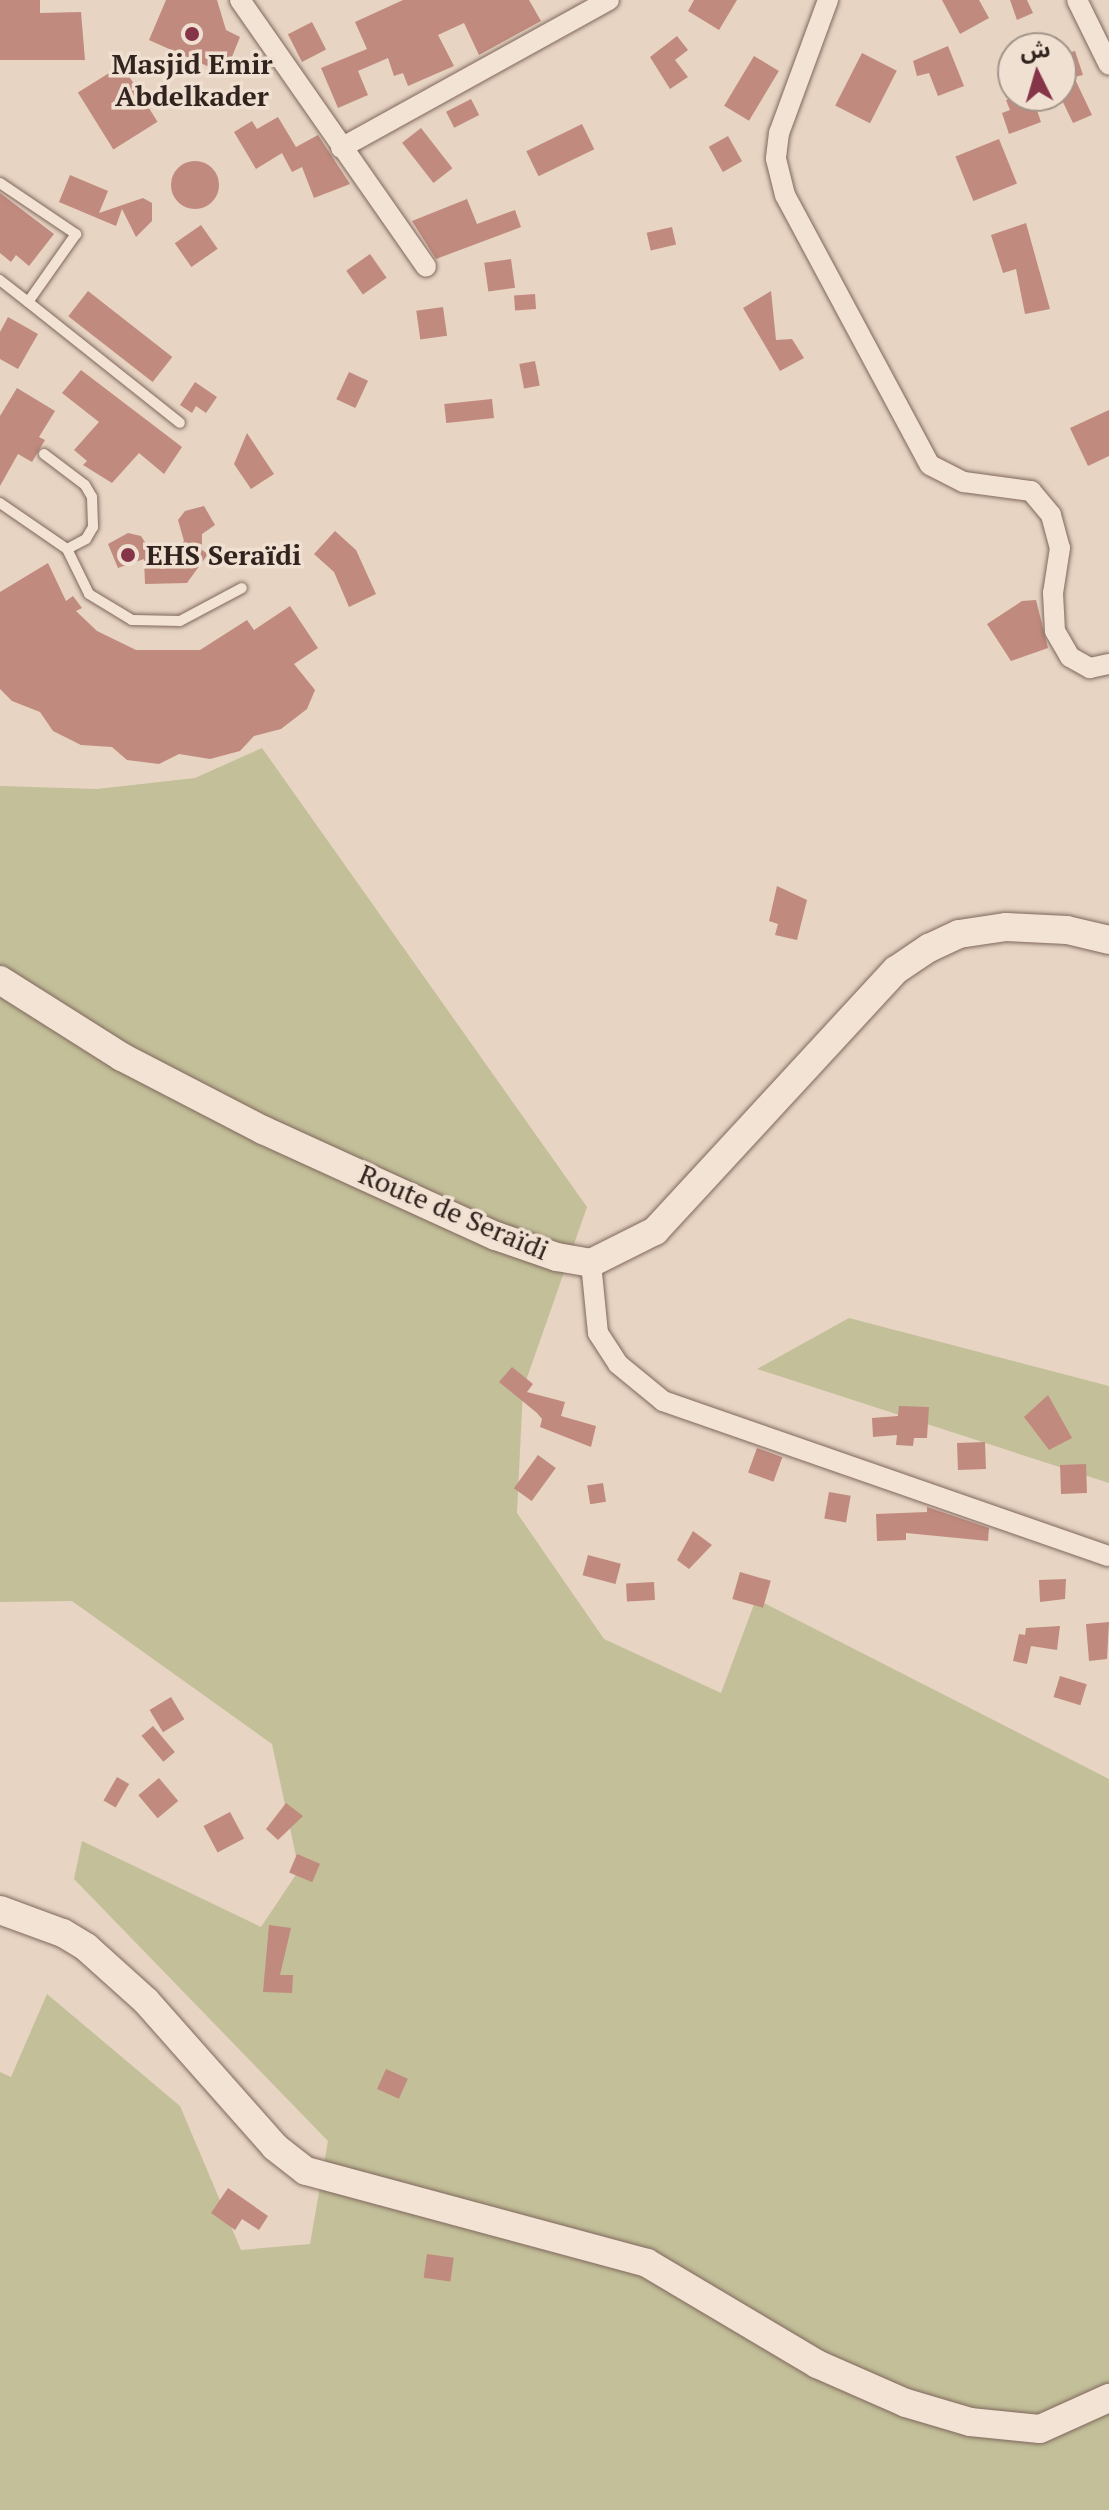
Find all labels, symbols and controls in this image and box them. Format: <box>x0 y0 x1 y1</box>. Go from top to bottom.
marker: Masjid Emir Abdelkader <box>183 25 201 43</box>
north arrow <box>997 32 1077 112</box>
text: ش <box>1019 34 1051 65</box>
place label: Masjid Emir Abdelkader <box>111 47 273 113</box>
place label: EHS Seraïdi <box>146 538 301 572</box>
marker: EHS Seraïdi <box>117 544 139 566</box>
street label: Route de Seraïdi <box>354 1157 554 1267</box>

